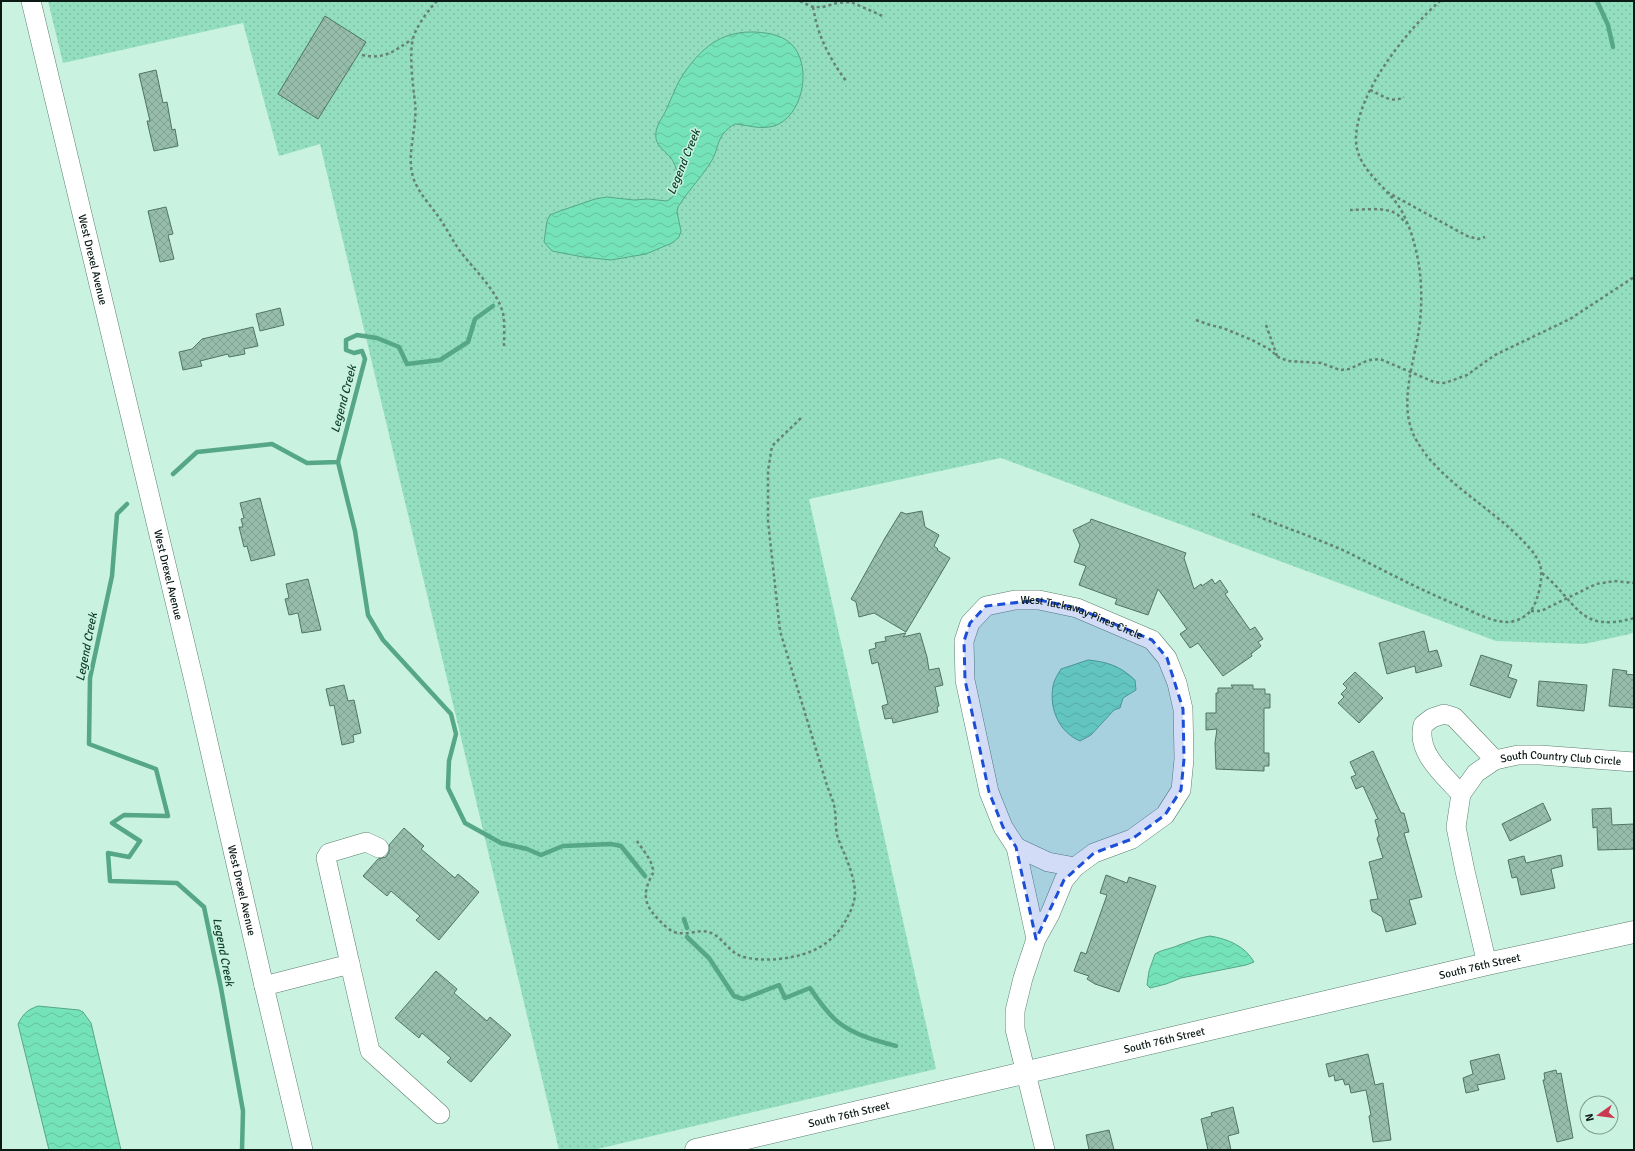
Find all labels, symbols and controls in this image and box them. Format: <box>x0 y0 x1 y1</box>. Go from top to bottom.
water label: Legend Creek <box>664 126 704 197</box>
street label: West Drexel Avenue <box>76 213 110 306</box>
water label: Legend Creek <box>328 363 360 434</box>
street label: West Drexel Avenue <box>151 528 186 621</box>
street label: West Tuckaway Pines Circle <box>1021 594 1145 642</box>
water label: Legend Creek <box>73 611 101 682</box>
street label: South Country Club Circle <box>1499 749 1622 768</box>
street label: West Drexel Avenue <box>225 844 259 937</box>
water label: Legend Creek <box>209 917 237 988</box>
street label: South 76th Street <box>1438 950 1522 982</box>
street label: South 76th Street <box>1122 1024 1206 1056</box>
north arrow <box>1579 1095 1619 1135</box>
street label: South 76th Street <box>807 1098 891 1130</box>
text: N <box>1583 1112 1597 1123</box>

